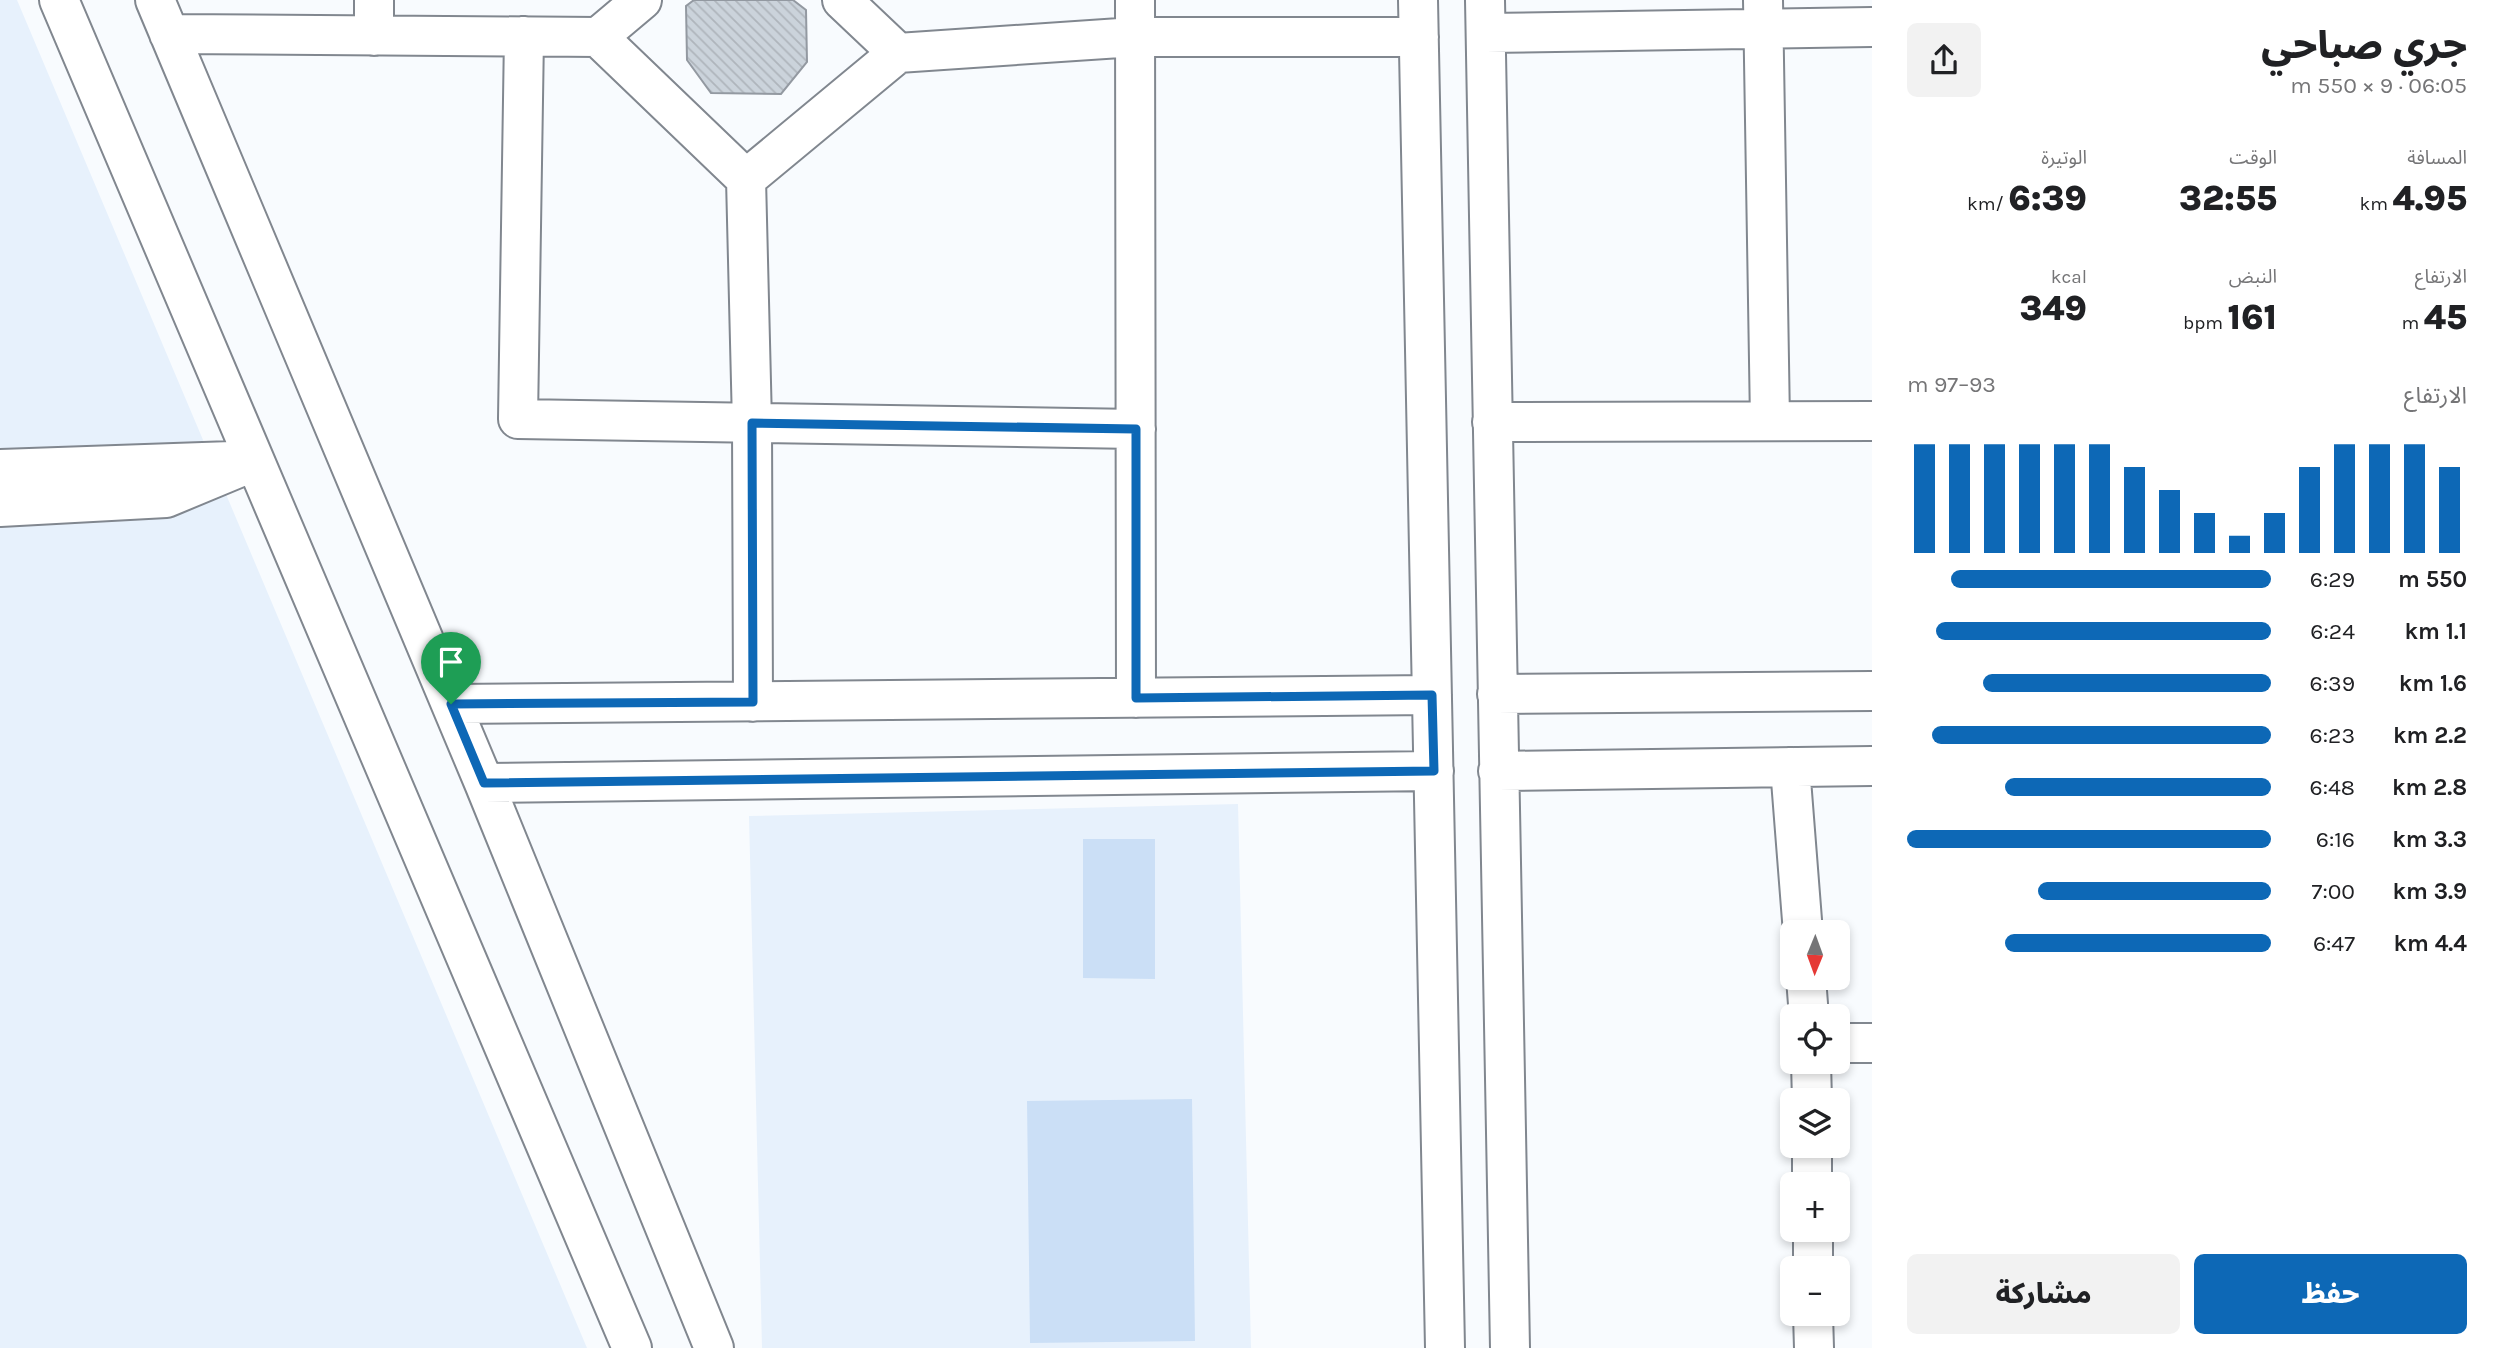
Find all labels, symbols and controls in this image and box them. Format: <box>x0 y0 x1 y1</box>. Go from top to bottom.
button: share <box>1907 23 1981 97</box>
text: جري صباحي <box>2261 23 2467 68</box>
text: 06:05 · 9 × 550 m <box>2290 72 2467 99</box>
text: الوتيرة <box>2041 147 2087 169</box>
text: الوقت <box>2229 147 2277 169</box>
text: المسافة <box>2407 147 2467 169</box>
text: 6:39 <box>2008 178 2087 219</box>
text: 32:55 <box>2179 178 2277 219</box>
text: 4.95 <box>2392 178 2467 219</box>
text: /km <box>1967 193 2008 215</box>
text: km <box>2359 193 2392 215</box>
text: kcal <box>2051 266 2087 288</box>
text: النبض <box>2229 266 2277 288</box>
text: الارتفاع <box>2415 266 2467 288</box>
text: 349 <box>2019 288 2087 329</box>
text: 161 <box>2228 297 2277 338</box>
text: 45 <box>2424 297 2467 338</box>
text: bpm <box>2183 312 2228 334</box>
text: m <box>2402 312 2424 334</box>
text: 93–97 m <box>1907 371 1996 398</box>
text: الارتفاع <box>2404 382 2467 409</box>
text: 6:29 <box>2310 566 2355 593</box>
text: 550 m <box>2398 566 2467 593</box>
text: 6:24 <box>2310 618 2355 645</box>
text: 1.1 km <box>2404 618 2467 645</box>
pin <box>421 632 481 704</box>
icon: arrive <box>432 643 470 681</box>
text: 6:39 <box>2310 670 2355 697</box>
text: 1.6 km <box>2399 670 2467 697</box>
text: 6:23 <box>2310 722 2355 749</box>
text: 2.2 km <box>2393 722 2467 749</box>
text: 6:48 <box>2310 774 2355 801</box>
text: 2.8 km <box>2392 774 2467 801</box>
text: 6:16 <box>2316 826 2355 853</box>
text: 3.3 km <box>2392 826 2467 853</box>
text: 7:00 <box>2312 878 2355 905</box>
text: 3.9 km <box>2392 878 2467 905</box>
north arrow <box>1780 920 1850 990</box>
map controls <box>1780 920 1850 1326</box>
text: 6:47 <box>2313 930 2355 957</box>
text: 4.4 km <box>2393 930 2467 957</box>
button: locate <box>1780 1004 1850 1074</box>
button: layers <box>1780 1088 1850 1158</box>
button: + <box>1780 1172 1850 1242</box>
button: مشاركة <box>1907 1254 2180 1334</box>
button: حفظ <box>2194 1254 2467 1334</box>
button: − <box>1780 1256 1850 1326</box>

